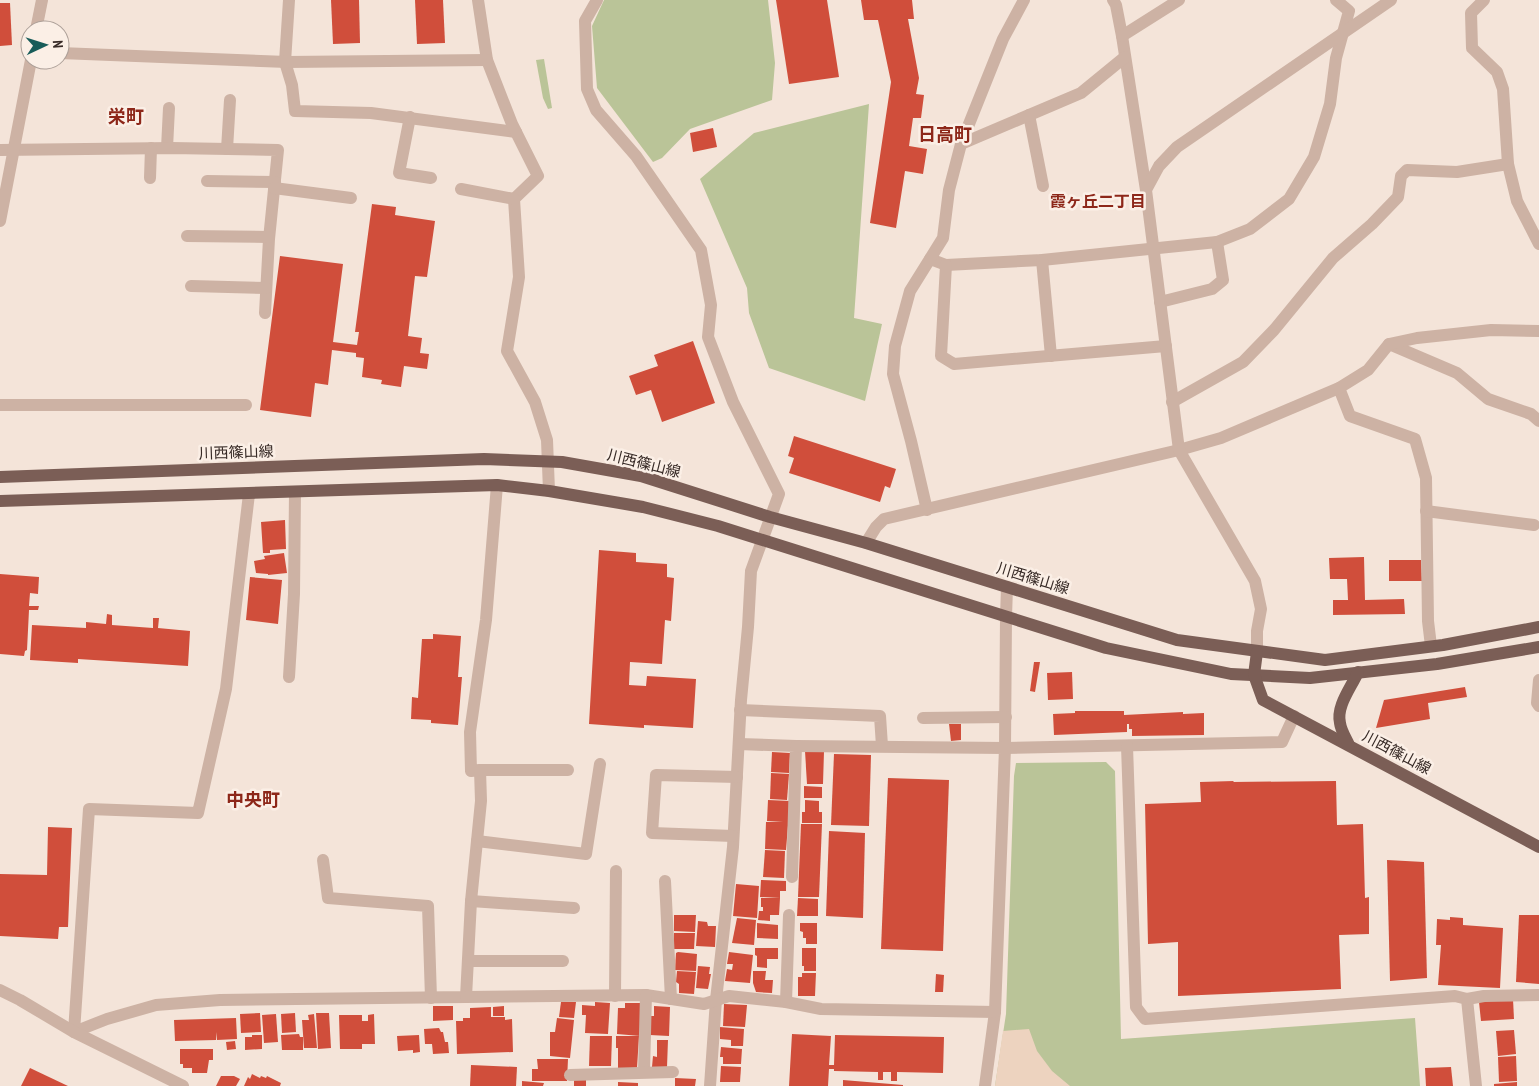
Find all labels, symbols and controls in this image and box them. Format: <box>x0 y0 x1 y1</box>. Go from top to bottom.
north arrow <box>20 20 70 70</box>
text: N <box>49 40 67 48</box>
district label: 栄町 <box>108 105 144 128</box>
district label: 日高町 <box>918 123 972 146</box>
district label: 霞ヶ丘二丁目 <box>1050 191 1146 211</box>
street label: 川西篠山線 <box>198 441 274 463</box>
street label: 川西篠山線 <box>605 445 683 481</box>
street label: 川西篠山線 <box>994 558 1072 598</box>
street label: 川西篠山線 <box>1359 726 1435 778</box>
district label: 中央町 <box>226 788 280 811</box>

